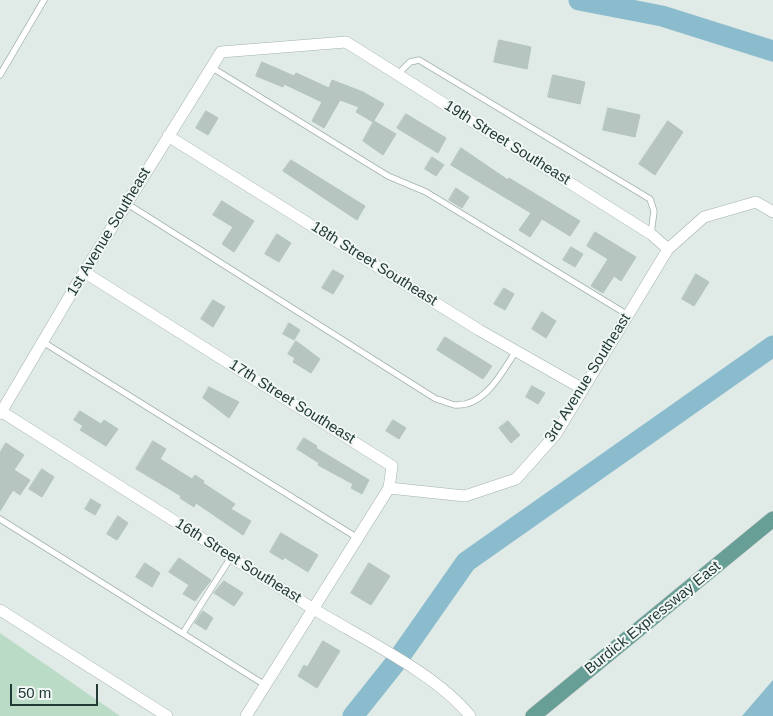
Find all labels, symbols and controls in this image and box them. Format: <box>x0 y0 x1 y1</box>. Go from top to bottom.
street label: 19th Street Southeast <box>441 97 573 189</box>
street label: 1st Avenue Southeast <box>64 165 154 299</box>
street label: 18th Street Southeast <box>308 218 440 310</box>
street label: 3rd Avenue Southeast <box>541 310 635 446</box>
street label: 17th Street Southeast <box>226 356 358 448</box>
street label: 16th Street Southeast <box>172 515 304 607</box>
street label: Burdick Expressway East <box>582 558 724 678</box>
scale bar <box>12 674 100 706</box>
text: 50 m <box>18 684 51 701</box>

